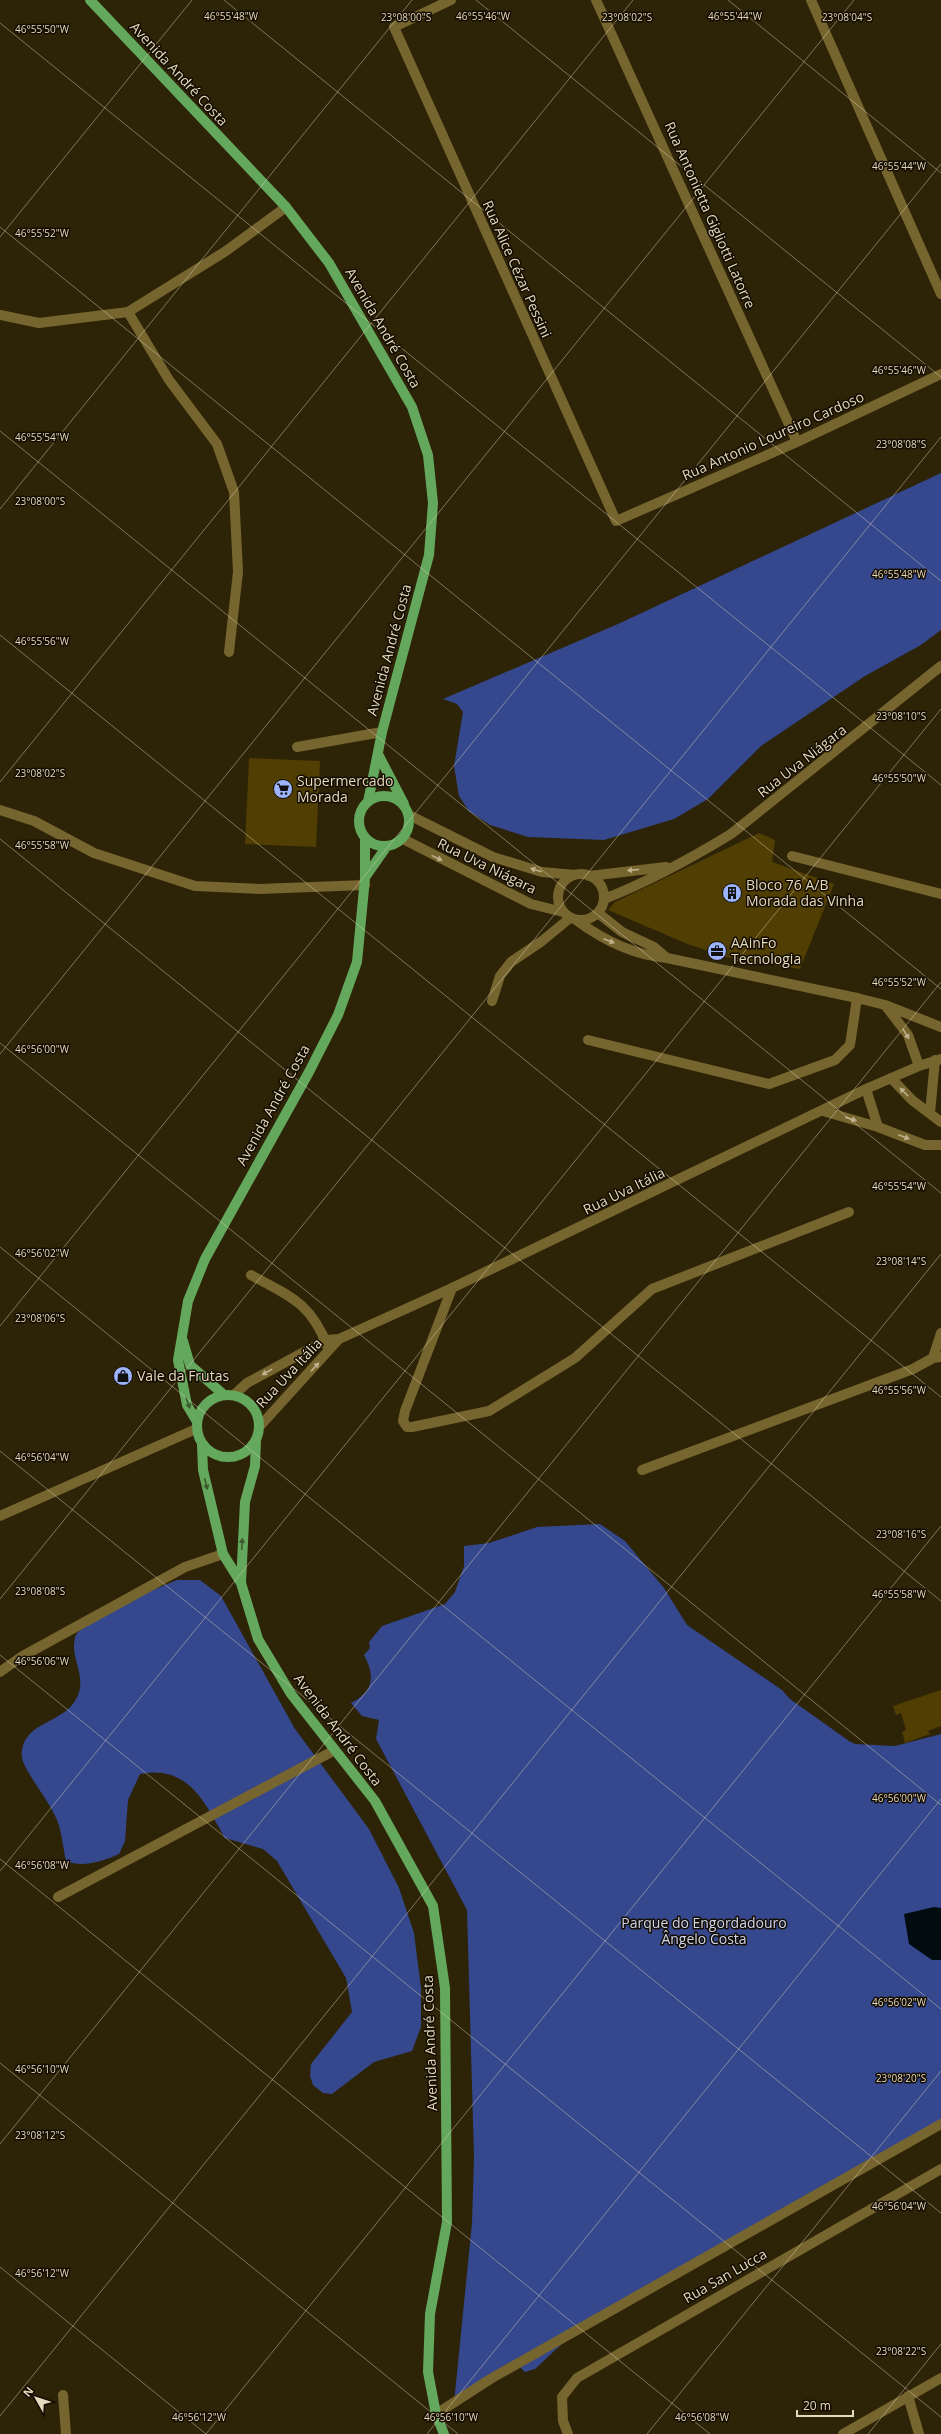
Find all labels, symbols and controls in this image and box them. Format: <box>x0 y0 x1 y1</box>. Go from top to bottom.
text: 46°55'48"W <box>204 9 259 23</box>
text: 46°55'46"W <box>456 9 511 23</box>
text: 46°55'44"W <box>708 9 763 23</box>
text: 23°08'00"S <box>381 10 431 24</box>
text: 23°08'02"S <box>602 10 652 24</box>
text: 23°08'04"S <box>822 10 872 24</box>
street label: Avenida André Costa <box>126 18 233 130</box>
text: 46°55'50"W <box>15 22 70 36</box>
street label: Rua Antonietta Gigliotti Latorre <box>661 118 760 311</box>
text: 46°55'44"W <box>872 159 927 173</box>
street label: Rua Alice Cézar Pessini <box>479 197 556 340</box>
text: 46°55'52"W <box>15 226 70 240</box>
street label: Avenida André Costa <box>341 264 426 391</box>
text: 46°55'46"W <box>872 363 927 377</box>
street label: Rua Antonio Loureiro Cardoso <box>679 387 867 484</box>
text: 46°55'54"W <box>15 430 70 444</box>
text: 23°08'08"S <box>876 437 926 451</box>
text: 23°08'00"S <box>15 494 65 508</box>
text: 46°55'48"W <box>872 567 927 581</box>
street label: Avenida André Costa <box>362 582 415 718</box>
text: 46°55'56"W <box>15 634 70 648</box>
text: 23°08'10"S <box>876 709 926 723</box>
street label: Rua Uva Niágara <box>753 720 850 801</box>
text: 23°08'02"S <box>15 766 65 780</box>
place label: Supermercado Morada <box>297 771 393 806</box>
text: 46°55'50"W <box>872 771 927 785</box>
supermarket icon: Supermercado Morada <box>272 778 294 800</box>
street label: Rua Uva Niágara <box>435 833 540 898</box>
text: 46°55'58"W <box>15 838 70 852</box>
one-way arrow <box>431 855 443 861</box>
one-way arrow <box>530 867 542 873</box>
one-way arrow <box>627 867 639 873</box>
place label: Bloco 76 A/B Morada das Vinha <box>746 875 864 910</box>
building icon: Bloco 76 A/B Morada das Vinha <box>721 882 743 904</box>
place label: AAinFo Tecnologia <box>731 933 801 968</box>
one-way arrow <box>603 938 615 944</box>
office icon: AAinFo Tecnologia <box>706 940 728 962</box>
text: 46°55'52"W <box>872 975 927 989</box>
one-way arrow <box>902 1028 909 1039</box>
street label: Avenida André Costa <box>231 1041 314 1169</box>
text: 46°56'00"W <box>15 1042 70 1056</box>
one-way arrow <box>899 1087 909 1097</box>
one-way arrow <box>845 1116 857 1122</box>
one-way arrow <box>898 1134 910 1140</box>
street label: Rua Uva Itália <box>580 1163 668 1219</box>
text: 46°55'54"W <box>872 1179 927 1193</box>
text: 46°56'02"W <box>15 1246 70 1260</box>
text: 23°08'14"S <box>876 1254 926 1268</box>
text: 23°08'06"S <box>15 1311 65 1325</box>
street label: Rua Uva Itália <box>251 1334 326 1412</box>
one-way arrow <box>310 1362 319 1372</box>
shop icon: Vale da Frutas <box>112 1365 134 1387</box>
place label: Vale da Frutas <box>137 1366 229 1385</box>
one-way arrow <box>261 1369 273 1376</box>
text: 46°55'56"W <box>872 1383 927 1397</box>
one-way arrow <box>185 1398 191 1410</box>
text: 46°56'04"W <box>15 1450 70 1464</box>
one-way arrow <box>204 1477 210 1490</box>
text: 23°08'16"S <box>876 1527 926 1541</box>
one-way arrow <box>239 1538 246 1550</box>
text: 23°08'08"S <box>15 1584 65 1598</box>
text: 46°55'58"W <box>872 1587 927 1601</box>
text: 46°56'06"W <box>15 1654 70 1668</box>
street label: Avenida André Costa <box>290 1670 387 1790</box>
text: 46°56'00"W <box>872 1791 927 1805</box>
text: 46°56'08"W <box>15 1858 70 1872</box>
park label: Parque do Engordadouro Ângelo Costa <box>621 1913 787 1948</box>
street label: Avenida André Costa <box>418 1975 441 2111</box>
text: 46°56'02"W <box>872 1995 927 2009</box>
text: 46°56'10"W <box>15 2062 70 2076</box>
text: 23°08'20"S <box>876 2071 926 2085</box>
text: 23°08'12"S <box>15 2128 65 2142</box>
text: 46°56'04"W <box>872 2199 927 2213</box>
street label: Rua San Lucca <box>680 2244 770 2307</box>
text: 46°56'12"W <box>15 2266 70 2280</box>
text: 23°08'22"S <box>876 2344 926 2358</box>
north arrow <box>16 2378 56 2418</box>
text: N <box>19 2383 36 2400</box>
scale bar <box>797 2392 853 2418</box>
text: 20 m <box>803 2397 831 2414</box>
text: 46°56'12"W <box>172 2410 227 2424</box>
text: 46°56'10"W <box>424 2410 479 2424</box>
text: 46°56'08"W <box>675 2410 730 2424</box>

